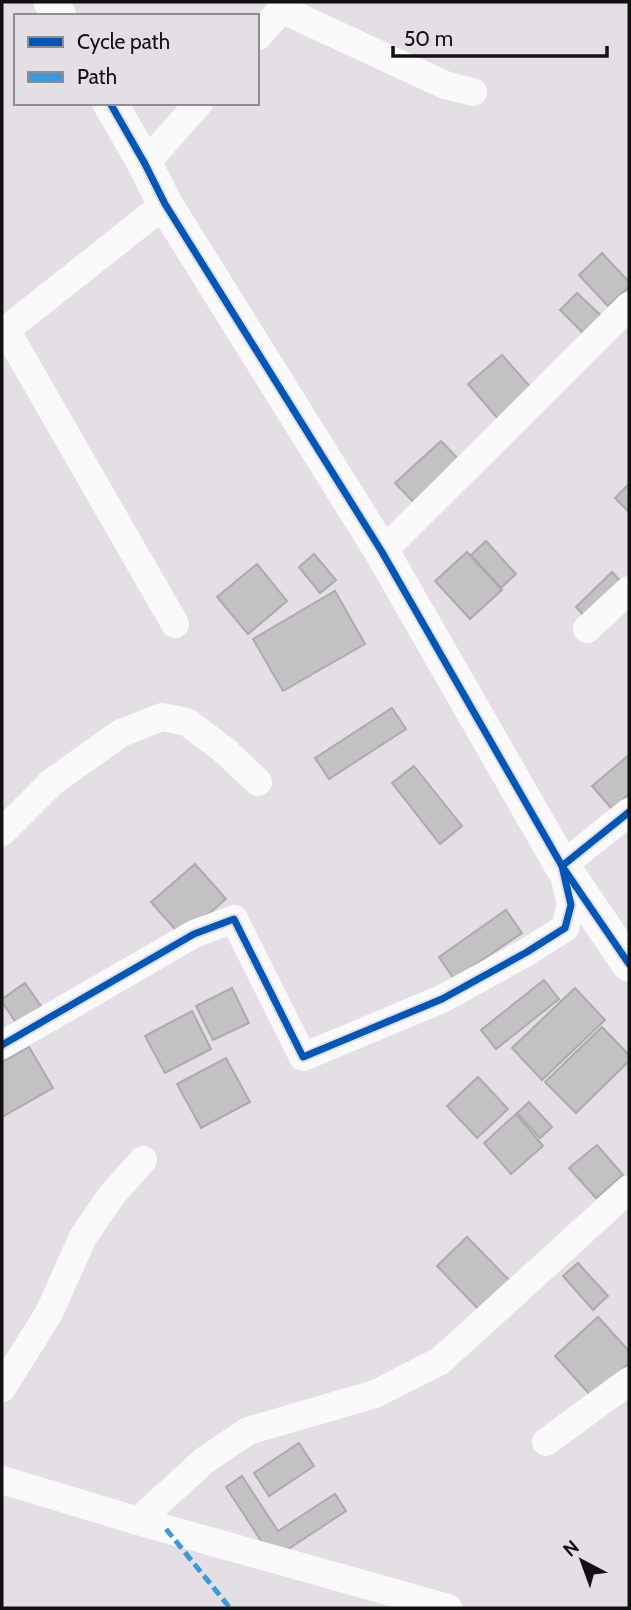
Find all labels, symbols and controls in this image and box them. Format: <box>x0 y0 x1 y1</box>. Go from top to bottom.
legend <box>14 14 259 105</box>
scale bar <box>393 14 606 58</box>
text: 50 m <box>404 26 453 51</box>
text: Cycle path <box>77 29 170 54</box>
text: Path <box>77 64 117 89</box>
north arrow <box>547 1526 617 1596</box>
text: N <box>559 1535 584 1562</box>

